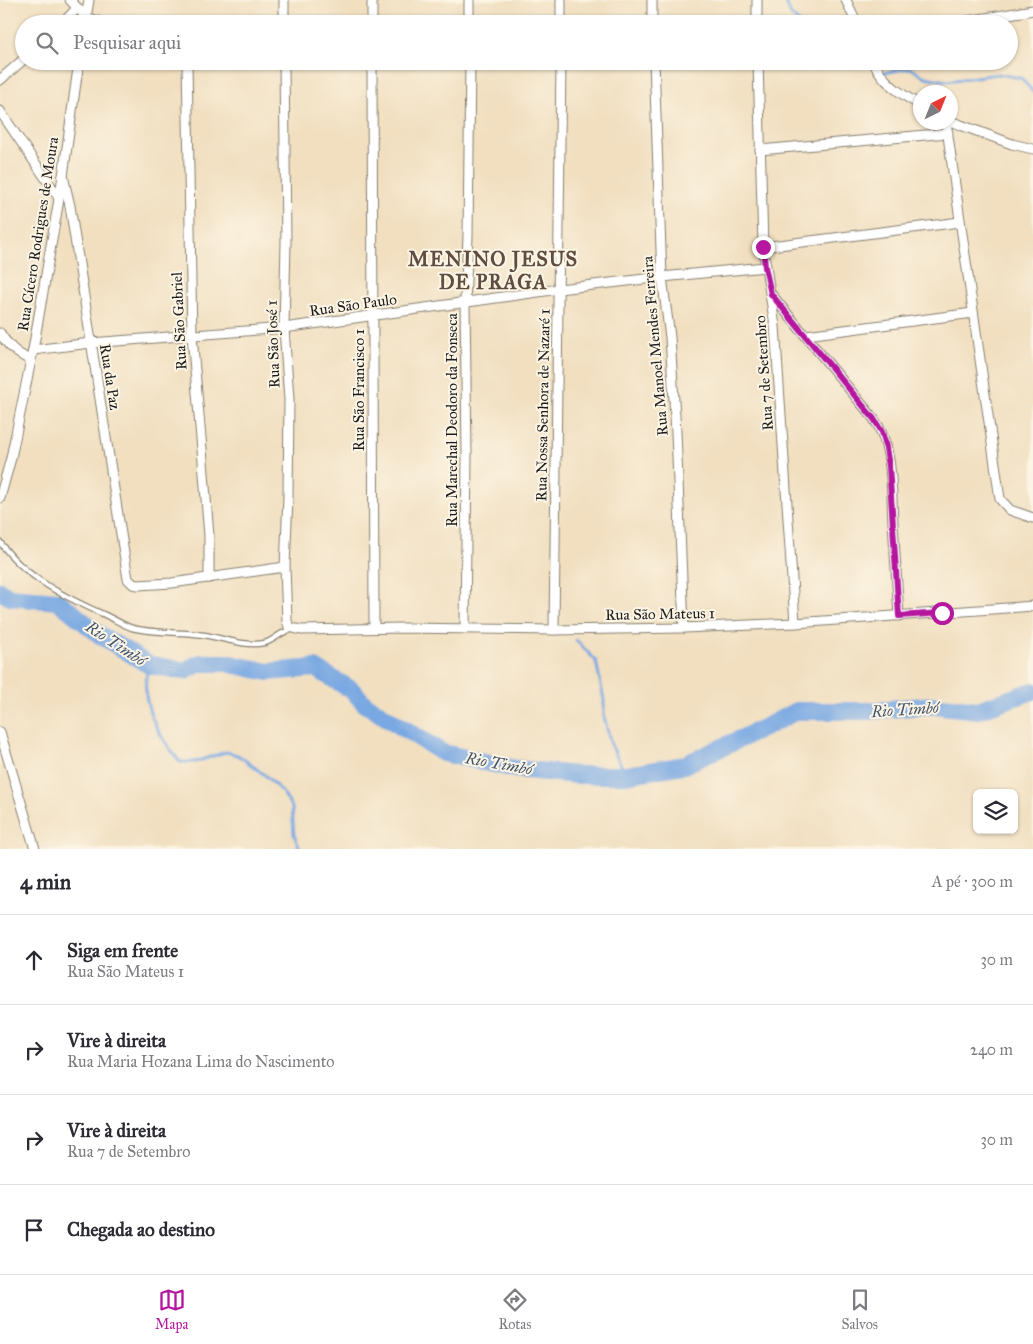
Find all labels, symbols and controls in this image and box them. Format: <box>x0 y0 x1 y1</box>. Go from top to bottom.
search box <box>15 15 1018 70</box>
icon: search <box>33 29 61 57</box>
text: Pesquisar aqui <box>73 31 181 54</box>
north arrow <box>913 85 958 130</box>
street label: Rua Cícero Rodrigues de Moura <box>14 135 62 333</box>
route end <box>752 236 775 259</box>
district label: MENINO JESUS DE PRAGA <box>408 247 578 294</box>
street label: Rua Manoel Mendes Ferreira <box>638 255 672 437</box>
street label: Rua São Gabriel <box>167 270 191 371</box>
street label: Rua São Paulo <box>308 290 398 320</box>
street label: Rua São José 1 <box>262 300 285 388</box>
street label: Rua Nossa Senhora de Nazaré 1 <box>532 308 554 501</box>
street label: Rua Marechal Deodoro da Fonseca <box>443 312 461 527</box>
street label: Rua 7 de Setembro <box>751 314 777 431</box>
street label: Rua São Francisco 1 <box>350 329 368 451</box>
street label: Rua da Paz <box>96 343 124 411</box>
route start <box>931 602 954 625</box>
street label: Rua São Mateus 1 <box>605 604 715 624</box>
water label: Rio Timbó <box>81 617 152 671</box>
water label: Rio Timbó <box>870 697 942 721</box>
water label: Rio Timbó <box>463 748 537 779</box>
map controls <box>973 789 1018 834</box>
button: layers <box>973 789 1018 834</box>
text: 4 min <box>20 869 71 895</box>
text: A pé · 300 m <box>932 872 1013 891</box>
text: Siga em frente <box>67 939 178 962</box>
icon: ahead <box>20 946 48 974</box>
text: 30 m <box>980 950 1013 969</box>
text: Rua São Mateus 1 <box>67 962 184 981</box>
text: Vire à direita <box>67 1029 166 1052</box>
icon: right <box>20 1036 48 1064</box>
text: 240 m <box>970 1040 1013 1059</box>
text: Rua Maria Hozana Lima do Nascimento <box>67 1052 335 1071</box>
text: Vire à direita <box>67 1119 166 1142</box>
icon: right <box>20 1126 48 1154</box>
text: 30 m <box>980 1130 1013 1149</box>
text: Rua 7 de Setembro <box>67 1142 190 1161</box>
icon: arrive <box>20 1216 48 1244</box>
text: Chegada ao destino <box>67 1218 215 1241</box>
tab: Mapa <box>155 1286 188 1333</box>
tab: Rotas <box>498 1286 531 1333</box>
tab: Salvos <box>841 1286 878 1333</box>

